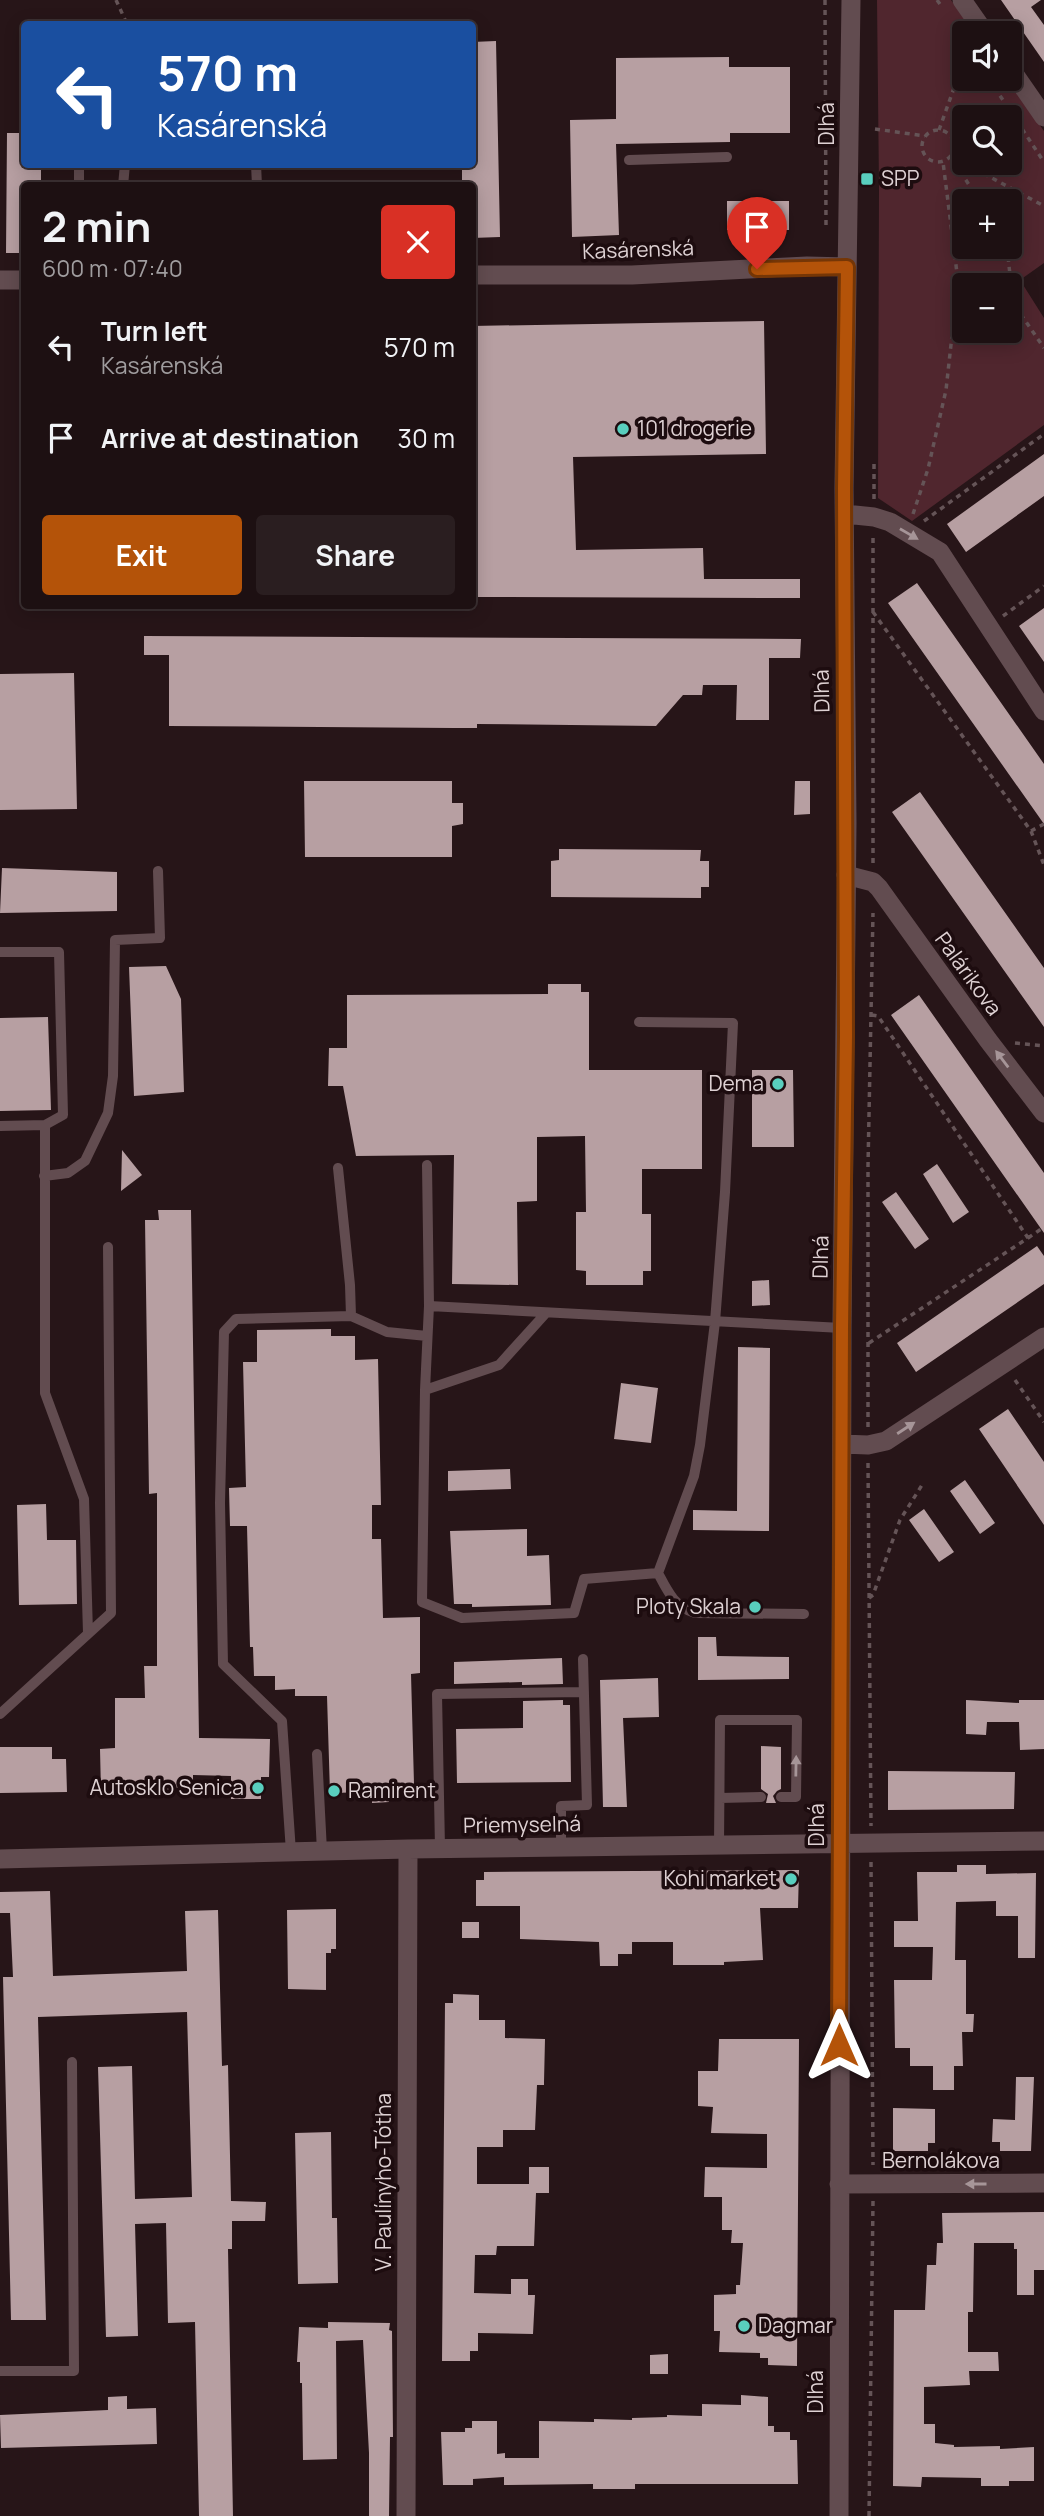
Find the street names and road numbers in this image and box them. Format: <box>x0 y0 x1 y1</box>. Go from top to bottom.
street label: Dlhá <box>812 102 840 146</box>
street label: Kasárenská <box>582 233 694 265</box>
street label: Dlhá <box>807 669 835 713</box>
street label: Palárikova <box>929 926 1009 1021</box>
street label: Dlhá <box>806 1235 834 1279</box>
street label: Dlhá <box>802 1803 830 1847</box>
street label: Priemyselná <box>463 1809 581 1839</box>
street label: V. Paulínyho-Tótha <box>369 2093 397 2271</box>
street label: Bernolákova <box>882 2146 1000 2174</box>
street label: Dlhá <box>801 2370 829 2414</box>

